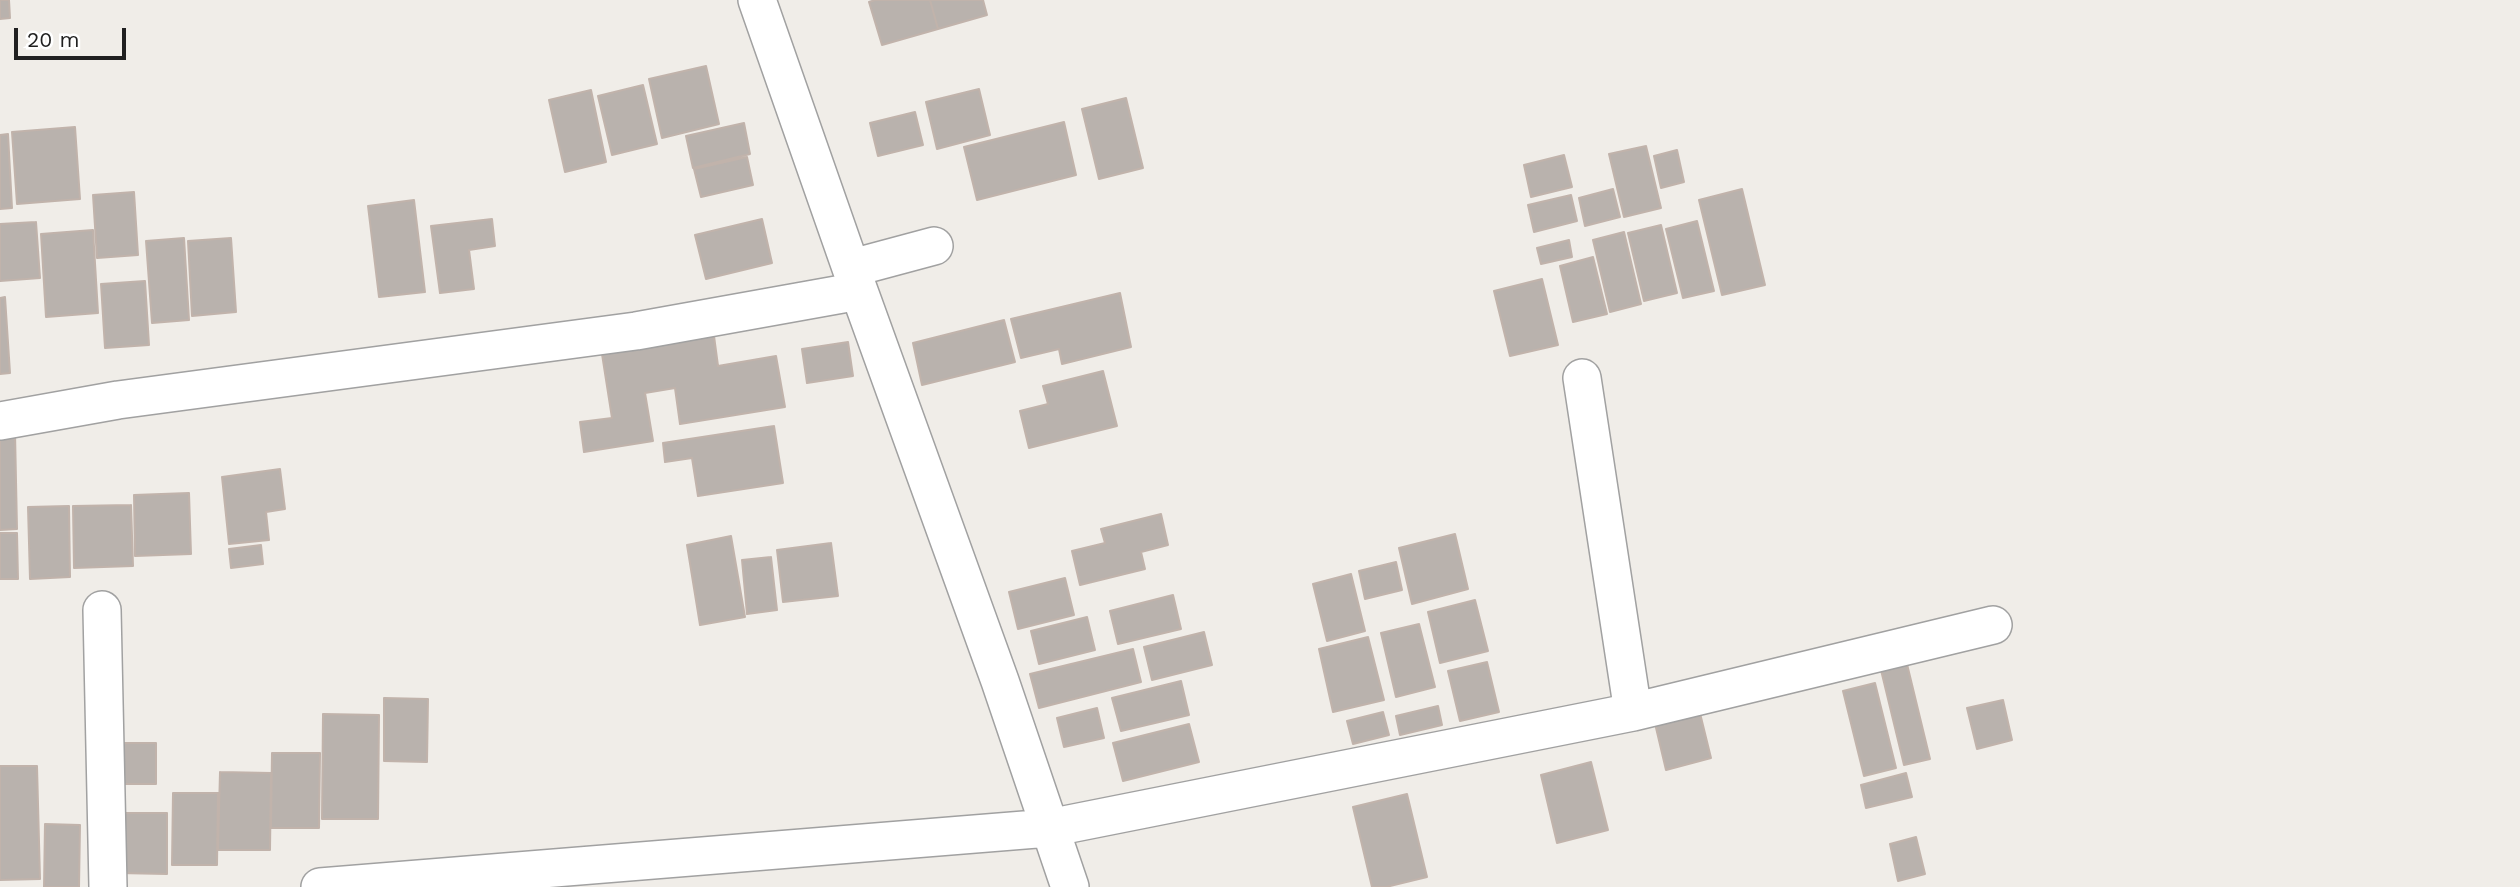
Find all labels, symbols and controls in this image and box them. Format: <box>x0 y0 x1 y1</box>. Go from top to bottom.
scale bar <box>18 14 130 58</box>
text: 20 m <box>27 27 79 52</box>

